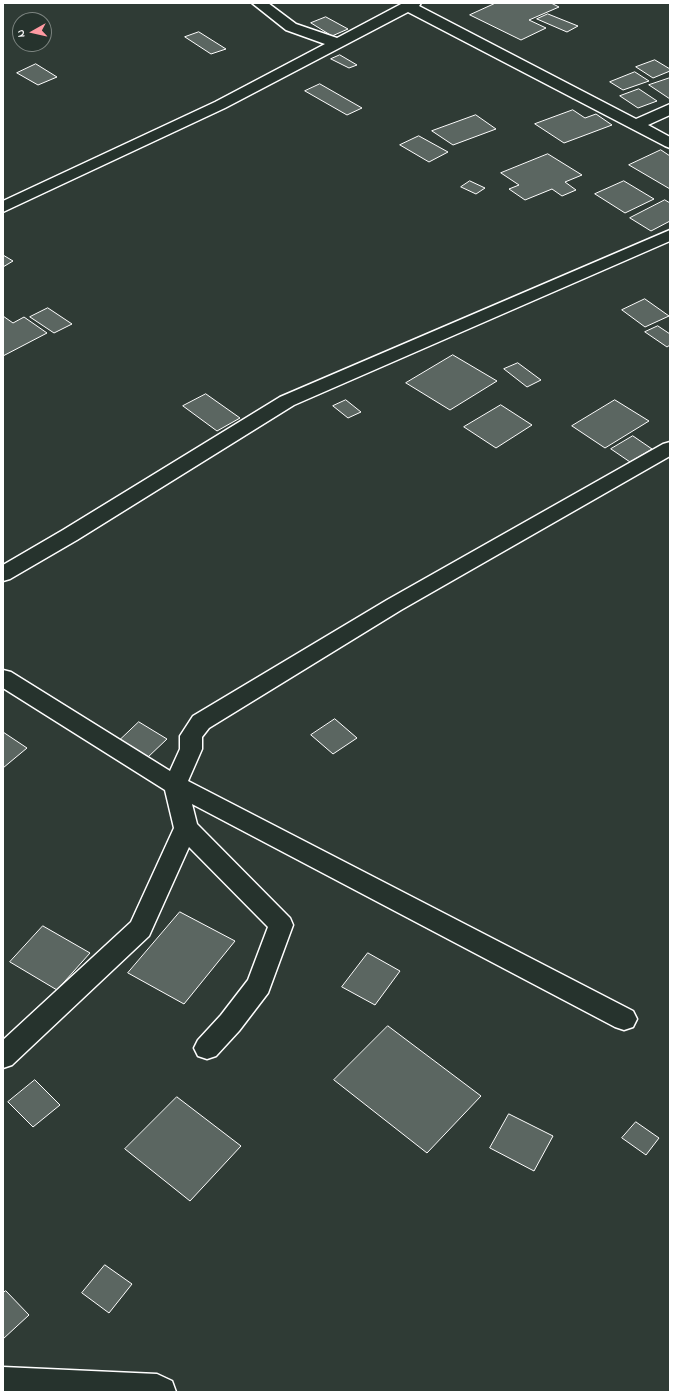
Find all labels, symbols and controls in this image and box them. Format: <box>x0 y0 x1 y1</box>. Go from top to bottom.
north arrow <box>12 12 52 52</box>
text: N <box>13 29 30 38</box>

